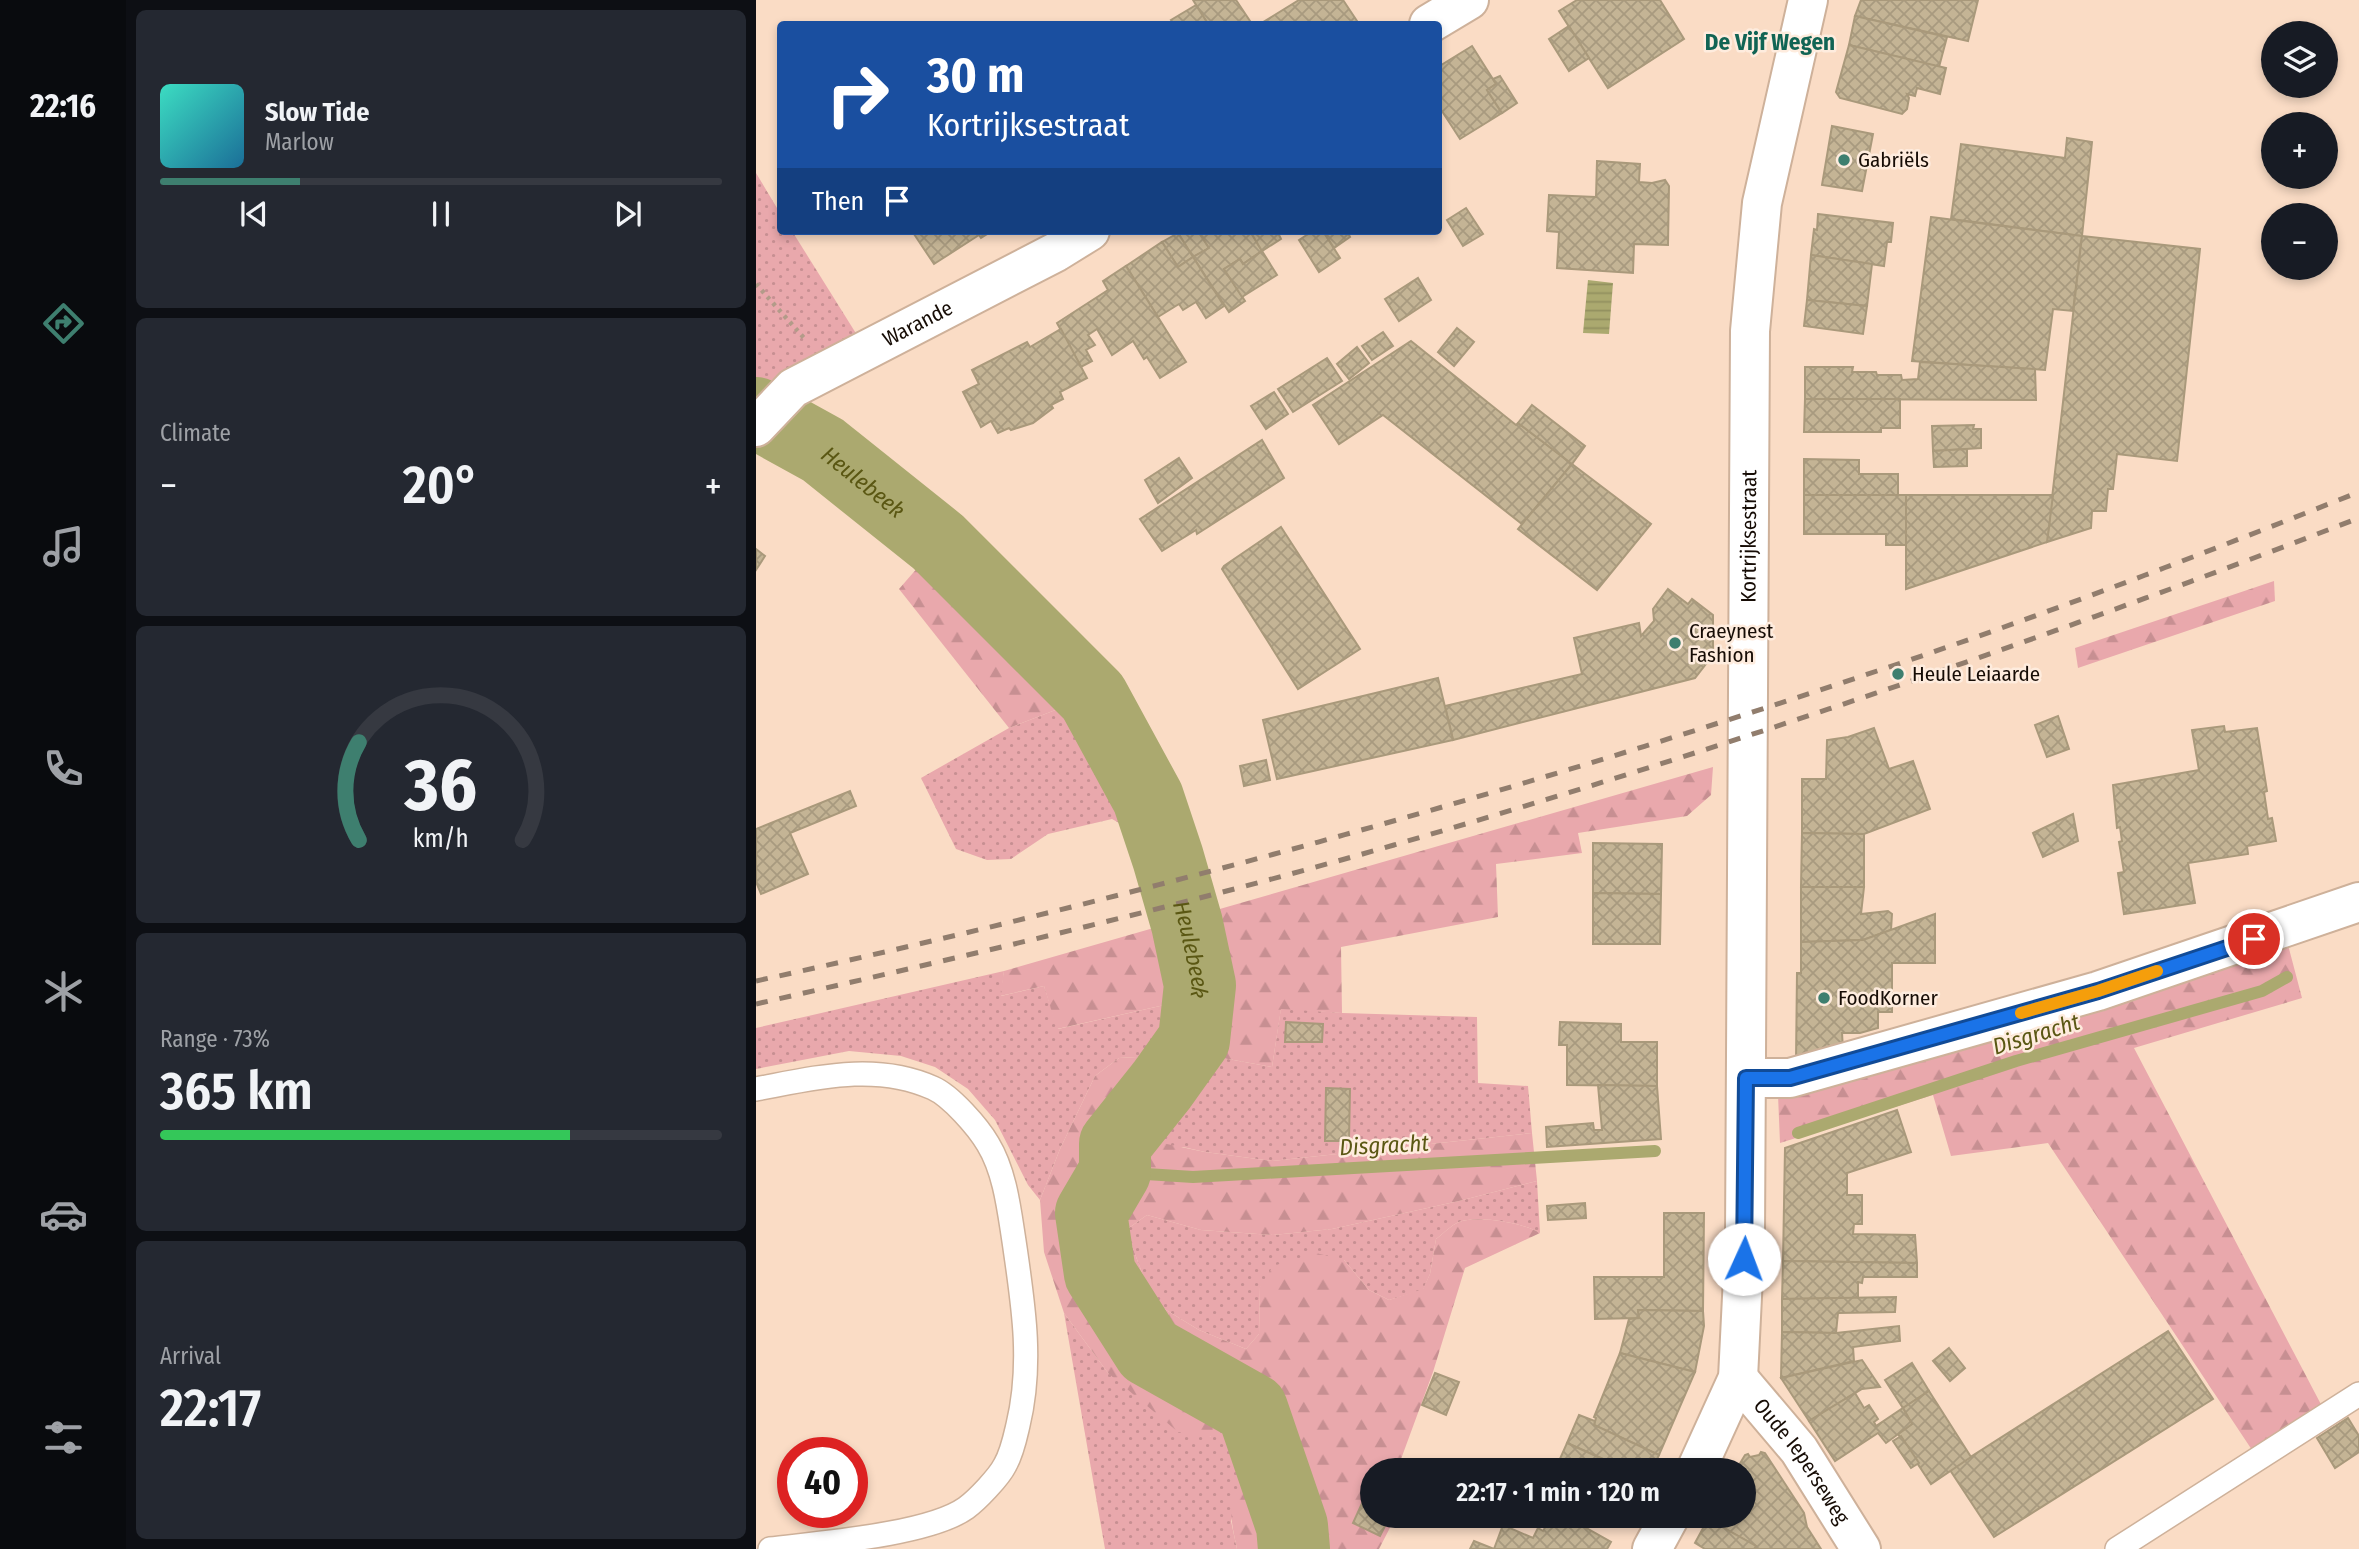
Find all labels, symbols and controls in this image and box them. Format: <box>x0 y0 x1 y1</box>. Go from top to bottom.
map controls <box>2261 21 2338 280</box>
button: layers <box>2261 21 2338 98</box>
district label: De Vijf Wegen <box>1705 28 1835 56</box>
text: 30 m <box>927 46 1025 105</box>
icon: right <box>812 49 903 140</box>
text: 22:16 <box>30 87 96 125</box>
text: Slow Tide <box>265 97 369 128</box>
text: Kortrijksestraat <box>927 106 1129 144</box>
button: + <box>2261 112 2338 189</box>
text: Marlow <box>265 128 334 156</box>
place label: Gabriëls <box>1858 147 1929 173</box>
marker: Gabriëls <box>1836 152 1852 168</box>
icon: arrive <box>878 182 916 220</box>
text: Then <box>812 186 864 217</box>
icon: previous <box>235 195 273 233</box>
icon: pause <box>422 195 460 233</box>
icon: next <box>609 195 647 233</box>
button: − <box>2261 203 2338 280</box>
street label: Warande <box>878 295 957 352</box>
icon: directions <box>39 299 88 348</box>
text: Climate <box>160 419 231 447</box>
water label: Heulebeek <box>816 440 911 524</box>
text: 20° <box>403 454 479 517</box>
text: − <box>160 463 177 509</box>
text: + <box>705 463 722 509</box>
street label: Kortrijksestraat <box>1735 470 1762 603</box>
icon: music <box>39 522 88 571</box>
place label: Craeynest Fashion <box>1689 618 1773 668</box>
marker: Craeynest Fashion <box>1667 635 1683 651</box>
place label: Heule Leiaarde <box>1912 661 2040 687</box>
marker: Heule Leiaarde <box>1890 666 1906 682</box>
text: 36 <box>404 743 477 830</box>
icon: phone <box>39 744 88 793</box>
text: km/h <box>413 824 469 854</box>
water label: Heulebeek <box>1167 898 1214 1000</box>
pin <box>2224 909 2284 969</box>
icon: arrive <box>2235 920 2273 958</box>
icon: climate <box>39 967 88 1016</box>
place label: FoodKorner <box>1838 985 1938 1011</box>
marker: FoodKorner <box>1816 990 1832 1006</box>
water label: Disgracht <box>1989 1007 2083 1060</box>
text: Range · 73% <box>160 1025 270 1053</box>
text: 365 km <box>160 1060 313 1123</box>
water label: Disgracht <box>1339 1129 1430 1161</box>
icon: car <box>39 1190 88 1239</box>
position arrow <box>1707 1222 1781 1296</box>
text: Arrival <box>160 1342 221 1370</box>
text: 22:17 <box>160 1377 261 1440</box>
street label: Oude Ieperseweg <box>1748 1393 1855 1529</box>
icon: filters <box>39 1413 88 1462</box>
speed limit sign: 40 <box>777 1437 868 1528</box>
text: 22:17 · 1 min · 120 m <box>1456 1477 1660 1508</box>

